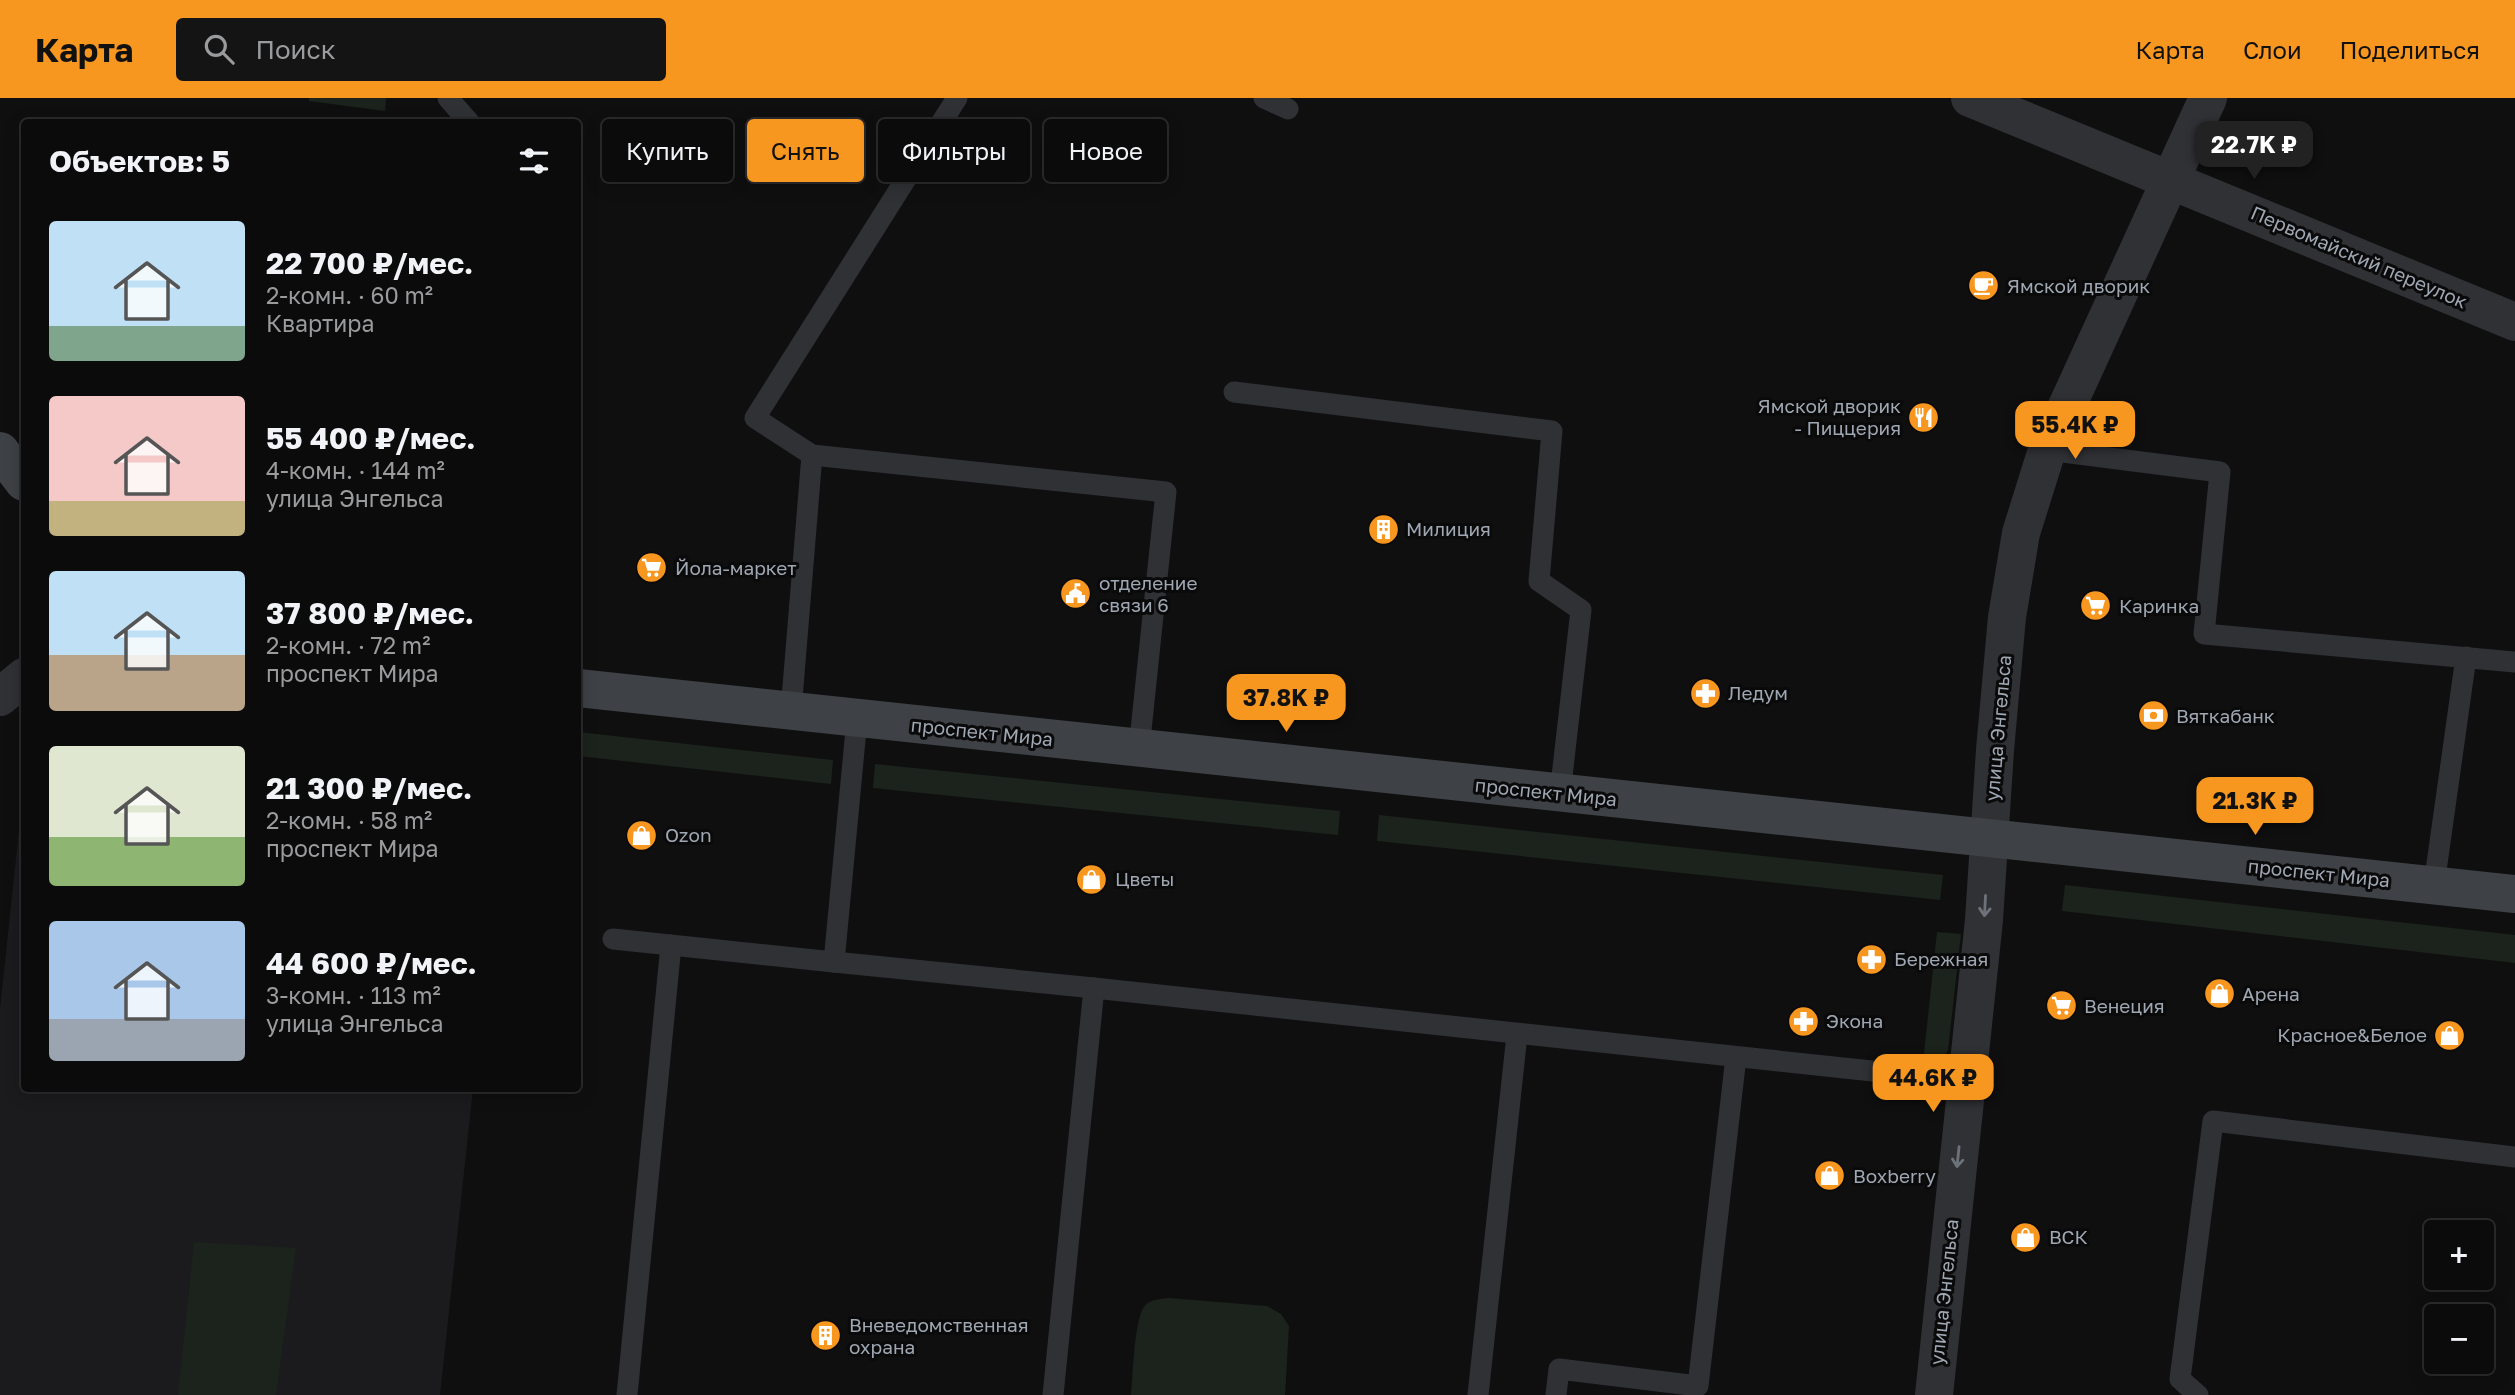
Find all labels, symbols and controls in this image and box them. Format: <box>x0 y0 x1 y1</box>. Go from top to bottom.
search box <box>176 18 666 81</box>
text: Карта <box>35 30 134 69</box>
icon: search <box>200 30 238 68</box>
text: Поиск <box>256 34 336 65</box>
text: Карта <box>2135 35 2205 64</box>
text: Слои <box>2243 35 2302 64</box>
text: Поделиться <box>2340 35 2480 64</box>
chip: Купить <box>602 119 733 182</box>
chip: Снять <box>747 119 864 182</box>
chip: Фильтры <box>878 119 1030 182</box>
chip: Новое <box>1044 119 1167 182</box>
pin: 22.7K ₽ <box>2189 122 2319 181</box>
text: 22.7K ₽ <box>2211 130 2297 158</box>
icon: filters <box>515 142 553 180</box>
text: Объектов: 5 <box>49 143 230 179</box>
street label: Первомайский переулок <box>2248 200 2471 313</box>
text: 22 700 ₽/мес. <box>266 245 473 281</box>
icon: home <box>105 249 189 333</box>
cafe icon: Ямской дворик <box>1967 269 2001 303</box>
place label: Ямской дворик <box>2007 274 2150 297</box>
text: 2-комн. · 60 m² <box>266 281 433 309</box>
text: Квартира <box>266 309 374 337</box>
place label: Ямской дворик - Пиццерия <box>1758 394 1901 439</box>
restaurant icon: Ямской дворик - Пиццерия <box>1907 400 1941 434</box>
pin: 55.4K ₽ <box>2010 402 2140 461</box>
text: 55.4K ₽ <box>2031 410 2119 438</box>
text: 55 400 ₽/мес. <box>266 420 476 456</box>
icon: home <box>105 424 189 508</box>
text: 4-комн. · 144 m² <box>266 456 445 484</box>
text: улица Энгельса <box>266 484 444 512</box>
building icon: Милиция <box>1366 512 1400 546</box>
place label: Милиция <box>1406 517 1491 540</box>
supermarket icon: Йола-маркет <box>635 551 669 585</box>
place label: Йола-маркет <box>675 556 797 579</box>
place label: отделение связи 6 <box>1099 571 1197 616</box>
public building icon: отделение связи 6 <box>1059 577 1093 611</box>
supermarket icon: Каринка <box>2079 589 2113 623</box>
place label: Каринка <box>2119 594 2199 617</box>
text: 37 800 ₽/мес. <box>266 595 474 631</box>
icon: home <box>105 599 189 683</box>
text: 2-комн. · 72 m² <box>266 631 430 659</box>
street label: улица Энгельса <box>1980 654 2015 802</box>
text: проспект Мира <box>266 659 439 687</box>
pin: 37.8K ₽ <box>1221 674 1351 734</box>
pharmacy icon: Ледум <box>1688 676 1722 710</box>
place label: Ледум <box>1728 681 1788 704</box>
text: 37.8K ₽ <box>1243 683 1329 711</box>
bank icon: Вяткабанк <box>2136 699 2170 733</box>
place label: Вяткабанк <box>2176 704 2275 727</box>
street label: проспект Мира <box>910 713 1054 750</box>
text: 21 300 ₽/мес. <box>266 770 472 806</box>
street label: проспект Мира <box>1474 773 1618 810</box>
icon: home <box>105 774 189 858</box>
pin: 21.3K ₽ <box>2190 778 2320 837</box>
text: 21.3K ₽ <box>2212 786 2298 814</box>
text: 2-комн. · 58 m² <box>266 806 432 834</box>
shop icon: Ozon <box>625 818 659 852</box>
place label: Ozon <box>665 823 712 846</box>
text: проспект Мира <box>266 834 439 862</box>
street label: проспект Мира <box>2247 854 2391 891</box>
shop icon: Цветы <box>1075 862 1109 896</box>
place label: Цветы <box>1115 867 1174 890</box>
one-way arrow <box>1978 895 1991 917</box>
pharmacy icon: Бережная <box>1854 942 1888 976</box>
text: 44 600 ₽/мес. <box>266 945 477 981</box>
place label: Бережная <box>1894 947 1988 970</box>
icon: home <box>105 949 189 1033</box>
shop icon: Арена <box>2202 977 2236 1011</box>
text: 3-комн. · 113 m² <box>266 981 441 1009</box>
place label: Арена <box>2242 982 2300 1005</box>
supermarket icon: Венеция <box>2044 989 2078 1023</box>
place label: Венеция <box>2084 994 2165 1017</box>
pharmacy icon: Экона <box>1786 1004 1820 1038</box>
text: улица Энгельса <box>266 1009 444 1037</box>
place label: Экона <box>1826 1009 1883 1032</box>
shop icon: Красное&Белое <box>2433 1018 2467 1052</box>
place label: Красное&Белое <box>2277 1023 2427 1046</box>
pin: 44.6K ₽ <box>1868 1054 1998 1114</box>
text: 44.6K ₽ <box>1889 1063 1977 1091</box>
one-way arrow <box>1952 1145 1965 1168</box>
shop icon: Boxberry <box>1813 1159 1847 1193</box>
place label: Boxberry <box>1853 1164 1936 1187</box>
street label: улица Энгельса <box>1924 1218 1963 1366</box>
shop icon: ВСК <box>2009 1220 2043 1254</box>
map controls <box>2424 1220 2494 1374</box>
button: + <box>2424 1220 2494 1290</box>
place label: ВСК <box>2049 1225 2088 1248</box>
button: − <box>2424 1304 2494 1374</box>
place label: Вневедомственная охрана <box>849 1313 1029 1358</box>
building icon: Вневедомственная охрана <box>809 1319 843 1353</box>

